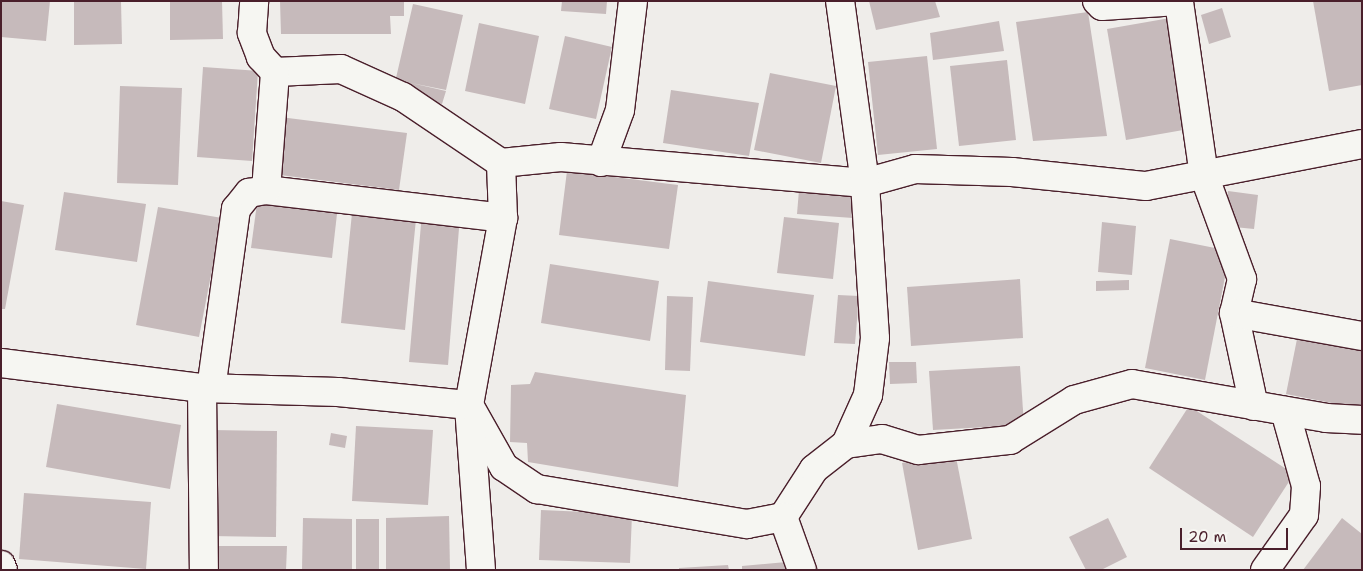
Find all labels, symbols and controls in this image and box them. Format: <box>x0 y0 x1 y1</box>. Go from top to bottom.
scale bar <box>1183 518 1290 550</box>
text: 20 m <box>1188 527 1227 547</box>

